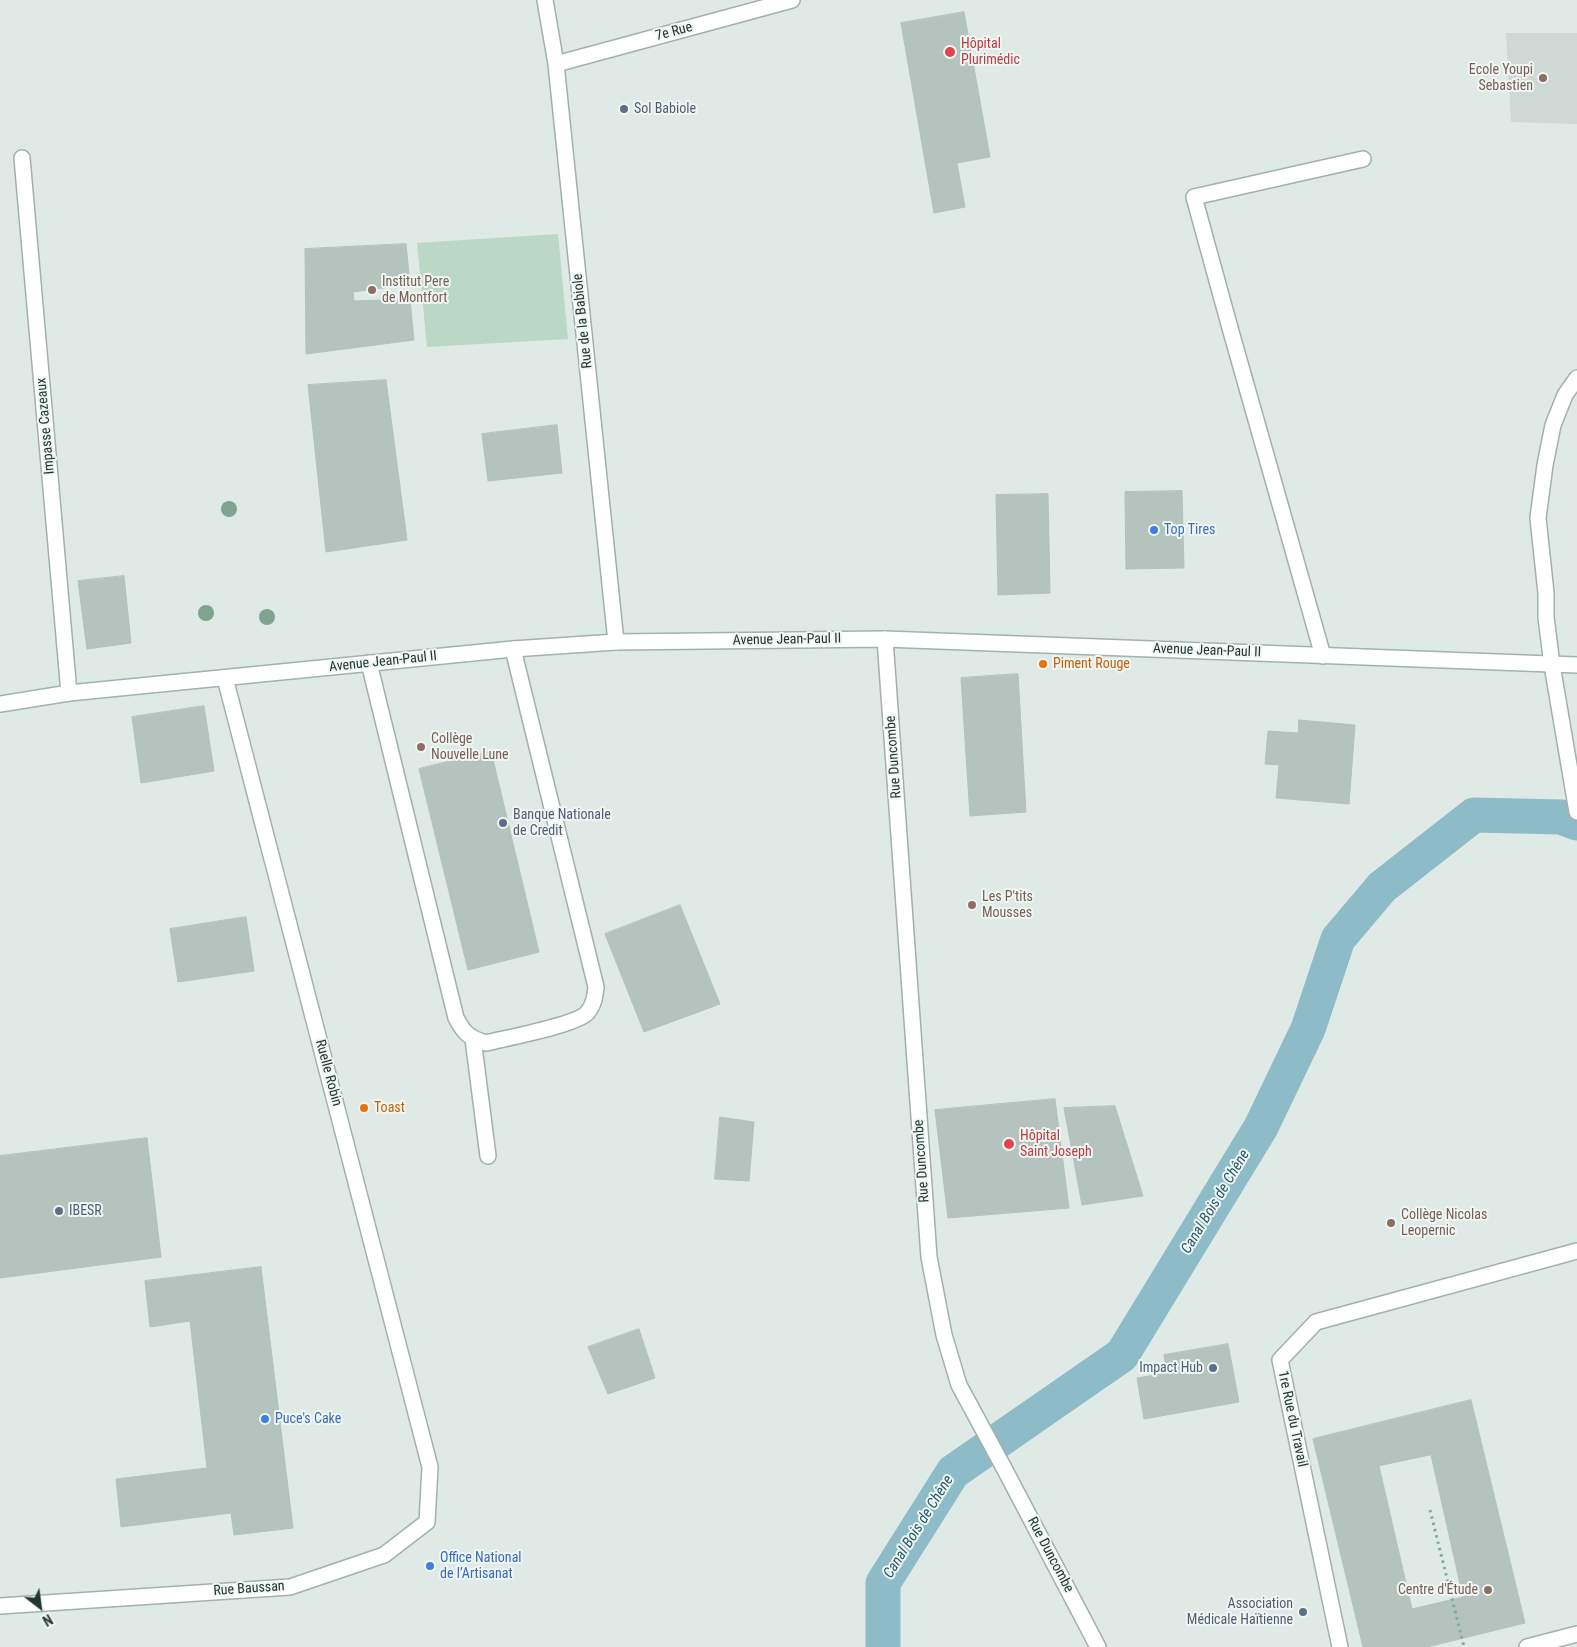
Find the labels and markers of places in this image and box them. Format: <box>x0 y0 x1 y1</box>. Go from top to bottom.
place label: Hôpital Plurimédic <box>961 36 1020 68</box>
marker: Hôpital Plurimédic <box>943 45 957 59</box>
place label: Ecole Youpi Sebastien <box>1469 62 1533 94</box>
marker: Ecole Youpi Sebastien <box>1537 72 1549 84</box>
place label: Sol Babiole <box>634 101 696 117</box>
marker: Sol Babiole <box>618 103 630 115</box>
place label: Institut Pere de Montfort <box>382 274 449 306</box>
marker: Institut Pere de Montfort <box>366 284 378 296</box>
place label: Top Tires <box>1164 522 1215 538</box>
marker: Top Tires <box>1148 524 1160 536</box>
place label: Piment Rouge <box>1053 656 1130 672</box>
marker: Piment Rouge <box>1037 658 1049 670</box>
place label: Collège Nouvelle Lune <box>431 731 509 764</box>
marker: Collège Nouvelle Lune <box>415 741 427 753</box>
place label: Banque Nationale de Credit <box>513 807 611 840</box>
marker: Banque Nationale de Credit <box>497 817 509 829</box>
place label: Les P'tits Mousses <box>982 889 1033 922</box>
marker: Les P'tits Mousses <box>966 899 978 911</box>
place label: Toast <box>374 1100 405 1116</box>
marker: Toast <box>358 1102 370 1114</box>
place label: Hôpital Saint Joseph <box>1020 1128 1092 1160</box>
marker: Hôpital Saint Joseph <box>1002 1137 1016 1151</box>
place label: IBESR <box>69 1203 102 1219</box>
marker: IBESR <box>53 1205 65 1217</box>
place label: Collège Nicolas Leopernic <box>1401 1207 1487 1240</box>
marker: Collège Nicolas Leopernic <box>1385 1217 1397 1229</box>
place label: Impact Hub <box>1139 1360 1203 1376</box>
marker: Impact Hub <box>1207 1362 1219 1374</box>
place label: Puce's Cake <box>275 1411 341 1427</box>
marker: Puce's Cake <box>259 1413 271 1425</box>
place label: Office National de l’Artisanat <box>440 1550 522 1582</box>
marker: Office National de l’Artisanat <box>424 1560 436 1572</box>
place label: Centre d'Étude <box>1398 1582 1478 1598</box>
marker: Centre d'Étude <box>1482 1584 1494 1596</box>
place label: Association Médicale Haïtienne <box>1187 1596 1293 1628</box>
marker: Association Médicale Haïtienne <box>1297 1606 1309 1618</box>

